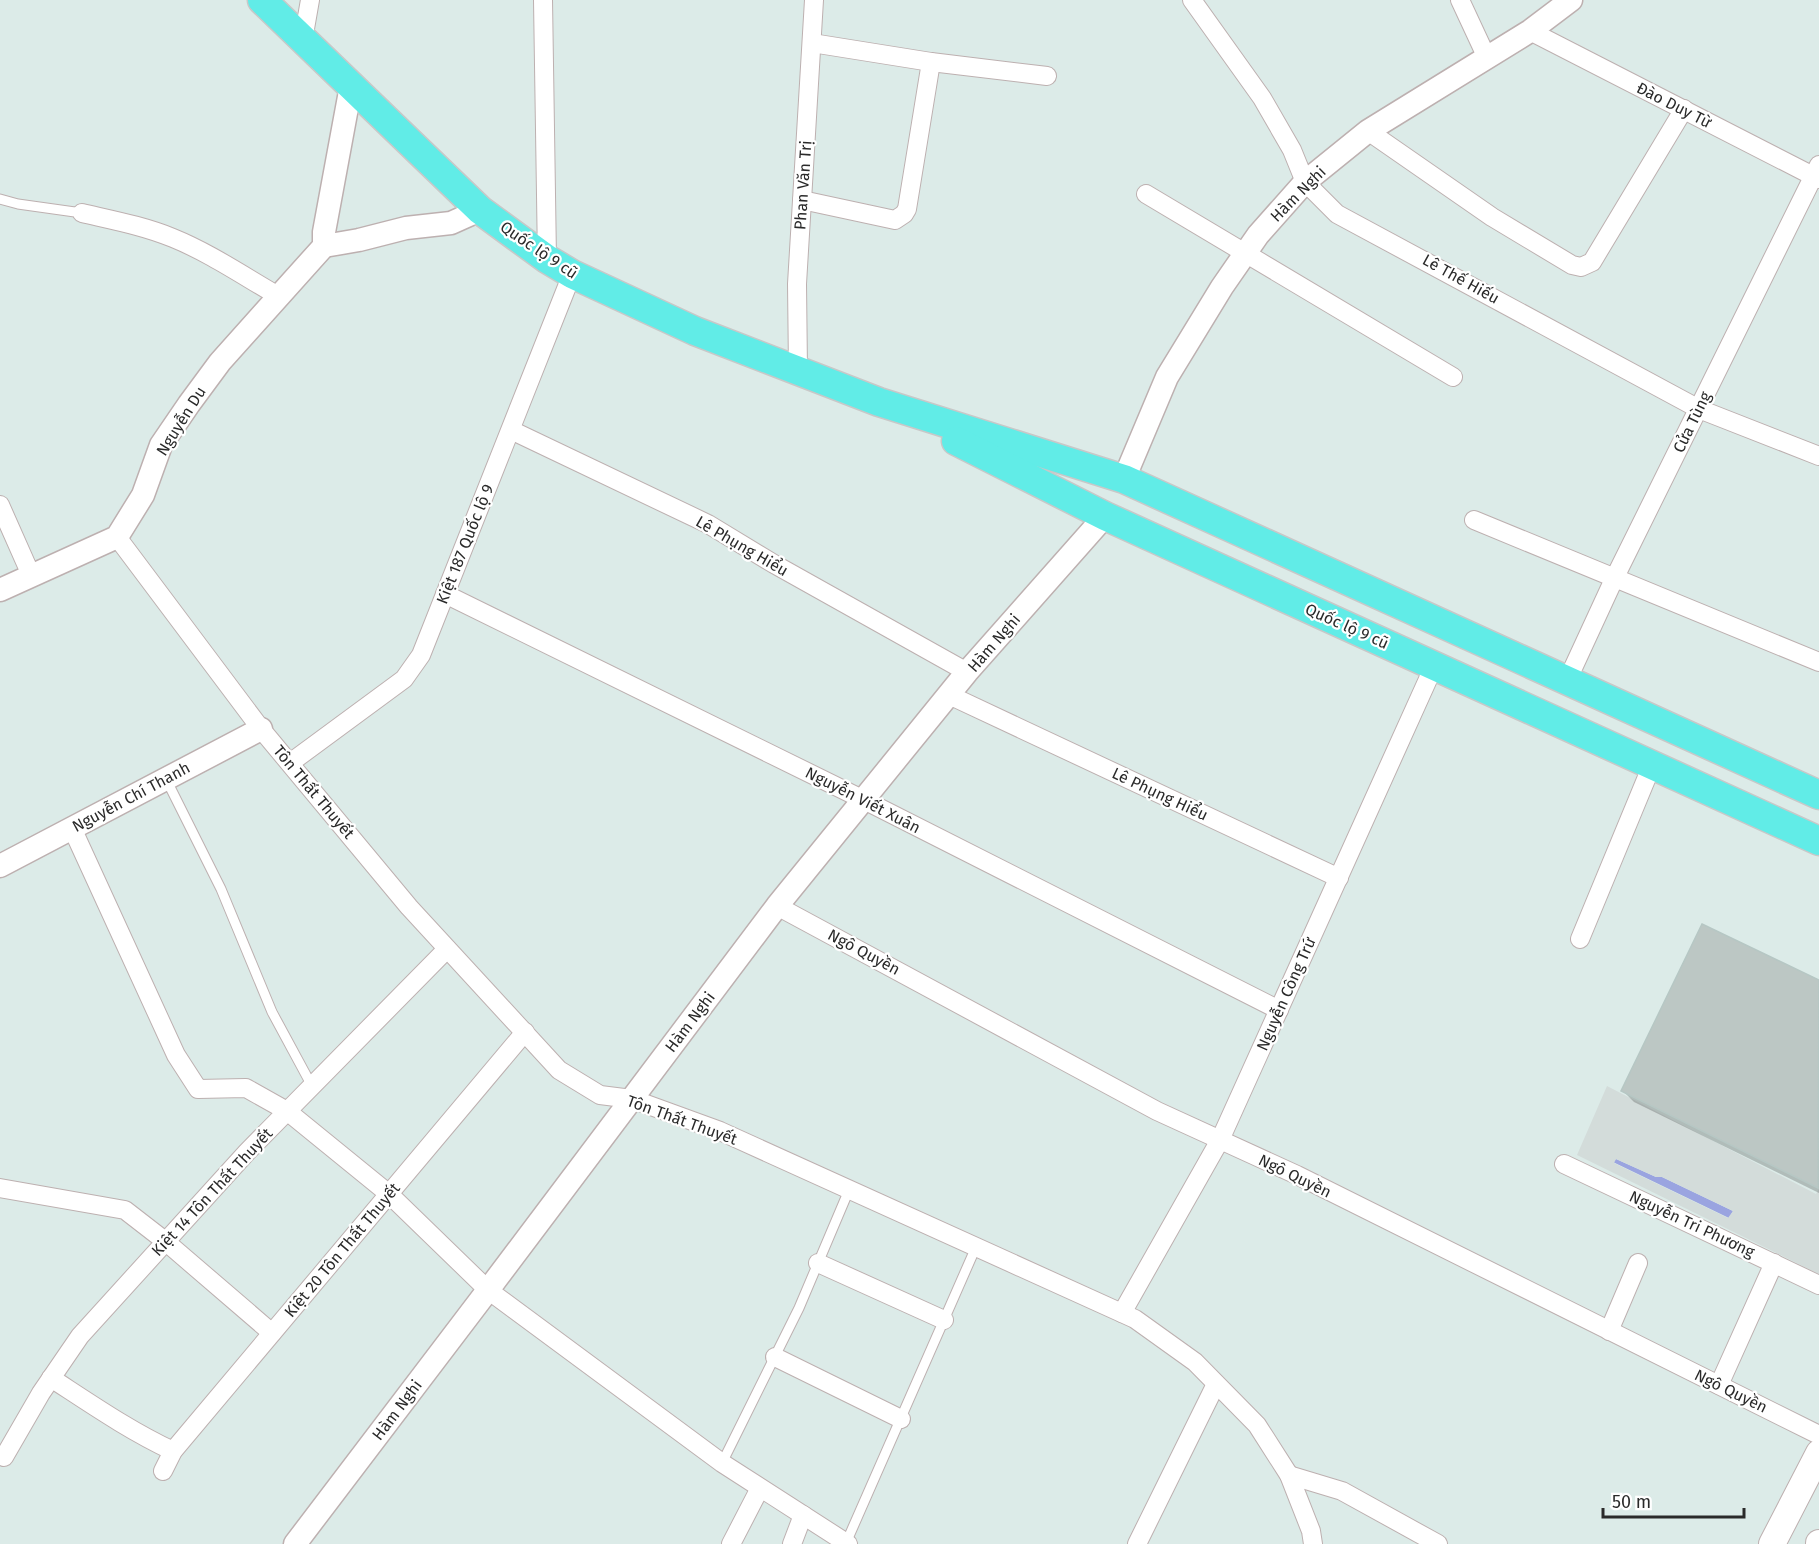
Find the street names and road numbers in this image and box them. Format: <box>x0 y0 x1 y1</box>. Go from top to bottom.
street label: Đào Duy Từ <box>1633 78 1715 132</box>
street label: Phan Văn Trị <box>790 140 816 230</box>
street label: Hàm Nghi <box>1266 162 1330 226</box>
street label: Quốc lộ 9 cũ <box>497 216 582 283</box>
street label: Lê Thế Hiếu <box>1419 249 1503 308</box>
street label: Nguyễn Du <box>152 383 210 459</box>
street label: Cửa Tùng <box>1669 388 1715 456</box>
street label: Kiệt 187 Quốc lộ 9 <box>431 481 498 607</box>
street label: Lê Phụng Hiểu <box>692 511 792 580</box>
street label: Quốc lộ 9 cũ <box>1302 598 1392 653</box>
street label: Hàm Nghi <box>964 610 1024 676</box>
street label: Tôn Thất Thuyết <box>269 741 359 843</box>
street label: Nguyễn Chí Thanh <box>69 758 193 836</box>
street label: Nguyễn Viết Xuân <box>802 762 924 837</box>
street label: Lê Phụng Hiểu <box>1109 763 1211 824</box>
street label: Ngô Quyền <box>825 924 904 979</box>
street label: Nguyễn Công Trứ <box>1252 934 1320 1054</box>
street label: Hàm Nghi <box>661 988 719 1056</box>
street label: Tôn Thất Thuyết <box>624 1090 740 1149</box>
street label: Kiệt 14 Tôn Thất Thuyết <box>147 1123 277 1260</box>
street label: Ngô Quyền <box>1255 1149 1335 1202</box>
street label: Kiệt 20 Tôn Thất Thuyết <box>279 1178 404 1321</box>
street label: Nguyễn Tri Phương <box>1626 1187 1758 1262</box>
street label: Ngô Quyền <box>1691 1364 1771 1417</box>
street label: Hàm Nghi <box>368 1376 426 1444</box>

